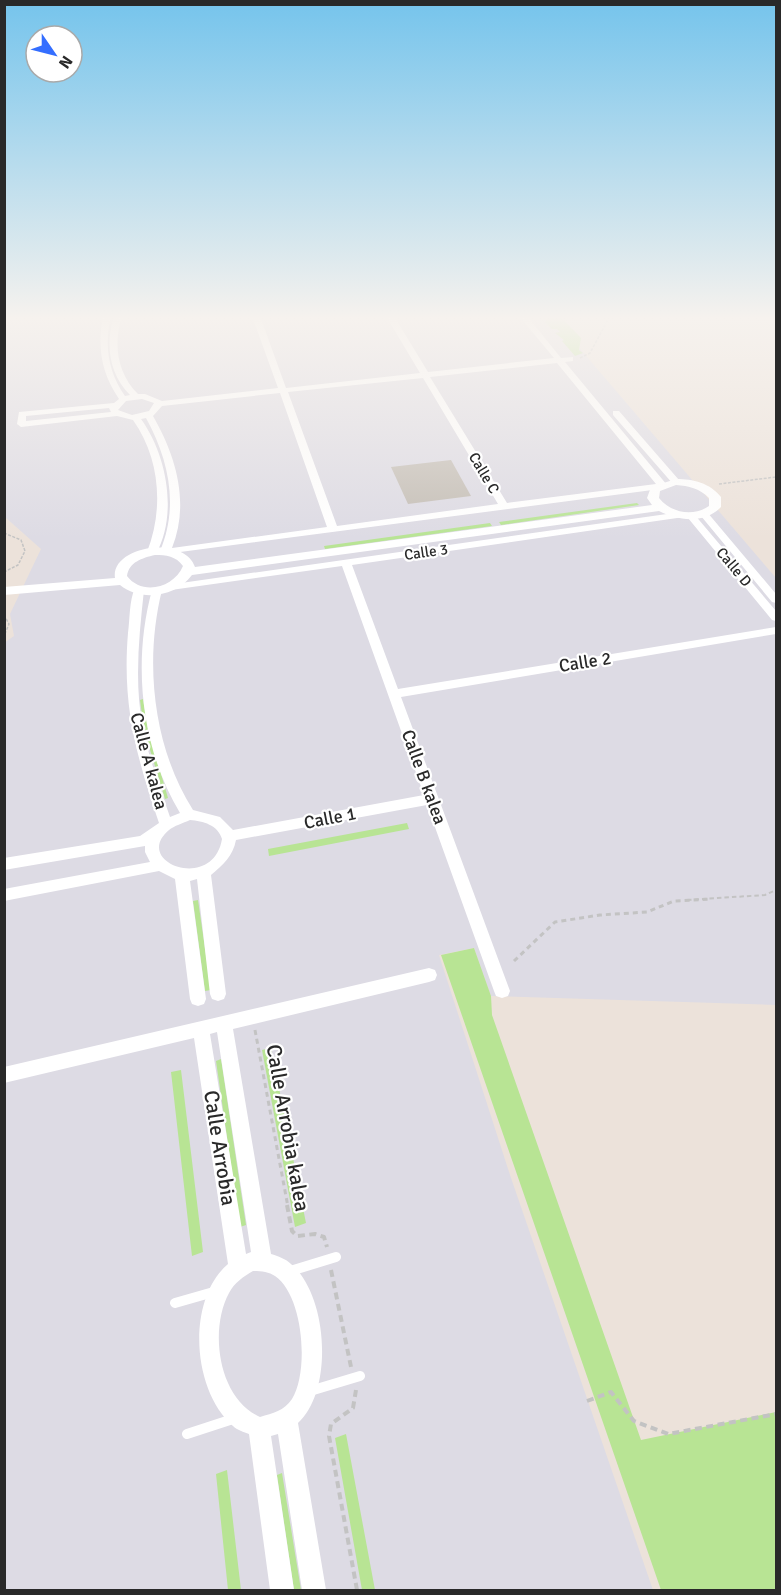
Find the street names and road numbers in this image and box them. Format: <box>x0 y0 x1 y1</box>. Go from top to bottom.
street label: Calle C <box>465 449 503 497</box>
street label: Calle 3 <box>403 540 449 564</box>
street label: Calle D <box>712 544 756 590</box>
street label: Calle 2 <box>557 647 613 677</box>
street label: Calle A kalea <box>126 710 172 812</box>
street label: Calle B kalea <box>397 727 451 827</box>
street label: Calle 1 <box>302 802 358 834</box>
street label: Calle Arrobia kalea <box>260 1042 316 1214</box>
street label: Calle Arrobia <box>198 1088 242 1208</box>

